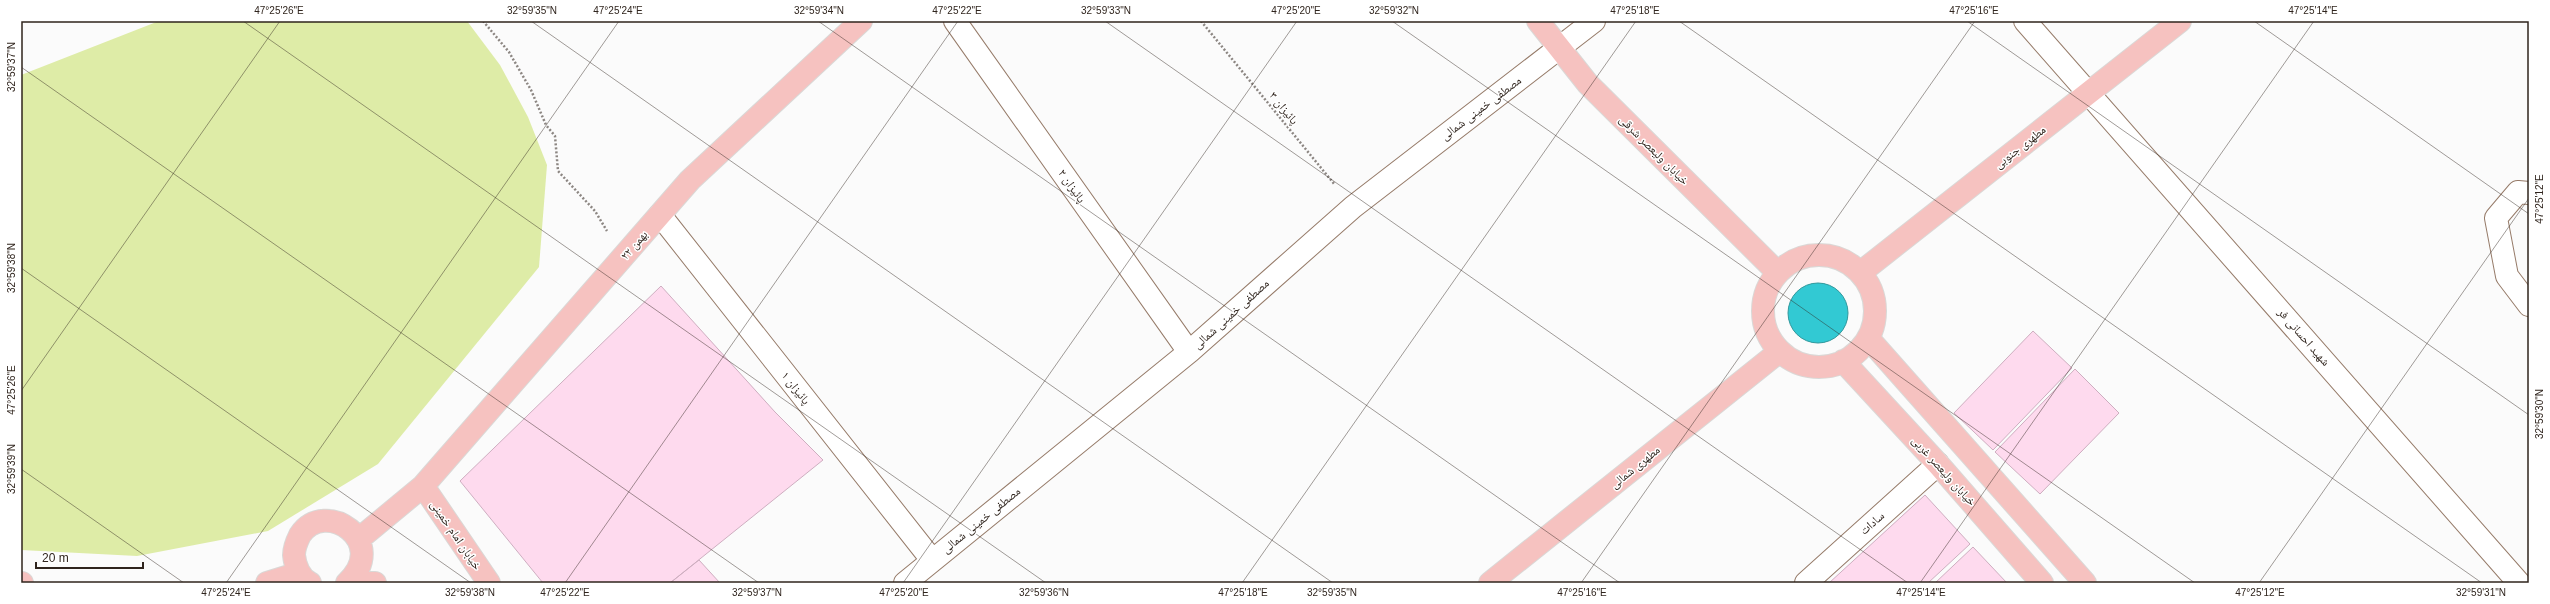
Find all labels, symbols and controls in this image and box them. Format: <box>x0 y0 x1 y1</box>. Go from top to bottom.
text: 47°25'26"E <box>254 5 304 16</box>
text: 32°59'35"N <box>507 5 557 16</box>
text: 47°25'24"E <box>593 5 643 16</box>
text: 32°59'34"N <box>794 5 844 16</box>
text: 47°25'22"E <box>932 5 982 16</box>
text: 32°59'33"N <box>1081 5 1131 16</box>
text: 47°25'20"E <box>1271 5 1321 16</box>
text: 32°59'32"N <box>1369 5 1419 16</box>
text: 47°25'18"E <box>1610 5 1660 16</box>
text: 47°25'16"E <box>1949 5 1999 16</box>
text: 47°25'14"E <box>2288 5 2338 16</box>
text: 32°59'37"N <box>6 42 17 92</box>
street label: مصطفی خمینی شمالی <box>1438 73 1524 143</box>
street label: پائیزان ۳ <box>1266 89 1302 128</box>
street label: خیابان ولیعصر شرقی <box>1616 112 1692 188</box>
street label: مطهری جنوبی <box>1991 123 2049 172</box>
street label: پائیزان ۲ <box>1055 166 1089 206</box>
text: 47°25'12"E <box>2534 174 2545 224</box>
street label: ۲۲ بهمن <box>618 228 651 263</box>
text: 32°59'38"N <box>6 243 17 293</box>
street label: مصطفی خمینی شمالی <box>1190 276 1272 352</box>
street label: شهید احسانی فر <box>2274 304 2333 369</box>
text: 47°25'26"E <box>6 365 17 415</box>
street label: پائیزان ۱ <box>779 369 814 408</box>
text: 32°59'30"N <box>2534 389 2545 439</box>
street label: خیابان ولیعصر غربی <box>1909 433 1979 509</box>
street label: مطهری شمالی <box>1607 443 1663 491</box>
text: 32°59'39"N <box>6 444 17 494</box>
street label: مصطفی خمینی شمالی <box>939 484 1023 556</box>
street label: خیابان امام خمینی <box>427 498 485 573</box>
street label: سادات <box>1857 508 1887 538</box>
scale bar <box>36 544 143 570</box>
text: 20 m <box>42 551 69 565</box>
text: 47°25'24"E <box>201 587 251 598</box>
text: 32°59'38"N <box>445 587 495 598</box>
text: 47°25'22"E <box>540 587 590 598</box>
text: 32°59'37"N <box>732 587 782 598</box>
text: 47°25'20"E <box>879 587 929 598</box>
text: 32°59'36"N <box>1019 587 1069 598</box>
text: 47°25'18"E <box>1218 587 1268 598</box>
text: 32°59'35"N <box>1307 587 1357 598</box>
text: 47°25'16"E <box>1557 587 1607 598</box>
text: 47°25'14"E <box>1896 587 1946 598</box>
text: 47°25'12"E <box>2235 587 2285 598</box>
text: 32°59'31"N <box>2456 587 2506 598</box>

